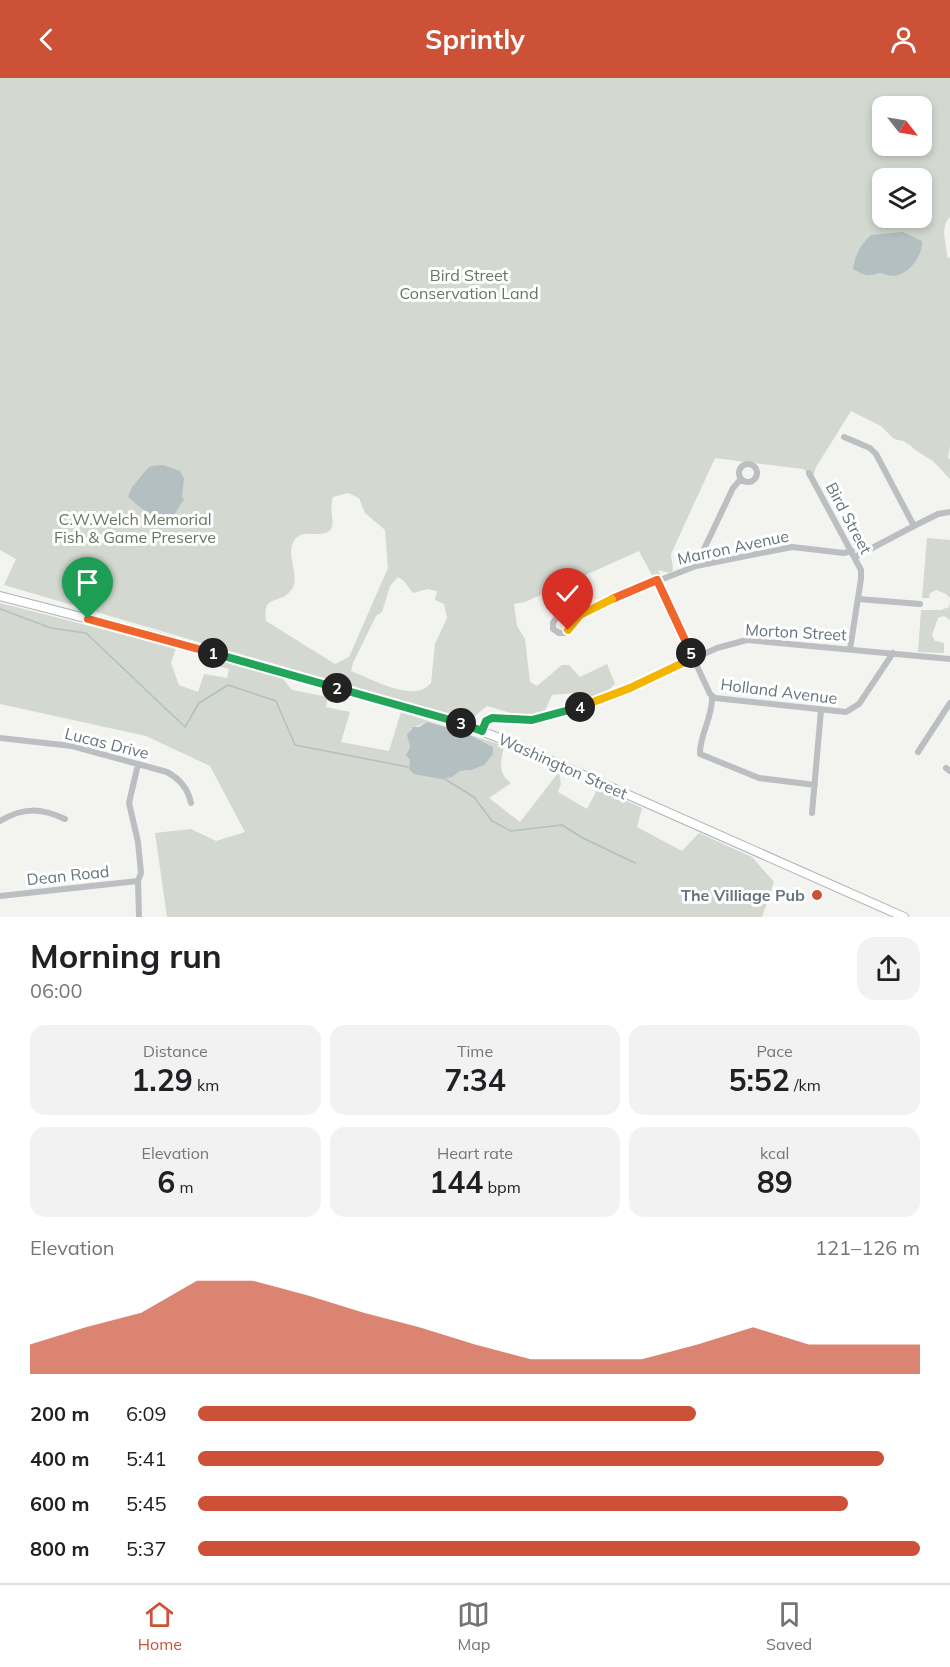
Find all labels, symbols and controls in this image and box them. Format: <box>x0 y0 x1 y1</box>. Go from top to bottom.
text: Sprintly <box>425 22 525 56</box>
icon: back <box>30 23 63 56</box>
icon: person <box>887 23 920 56</box>
north arrow <box>872 96 932 156</box>
map controls <box>872 96 932 228</box>
button: layers <box>872 168 932 228</box>
park label: Bird Street Conservation Land <box>399 265 539 303</box>
street label: Bird Street <box>822 479 876 558</box>
park label: C.W.Welch Memorial Fish & Game Preserve <box>54 509 216 547</box>
street label: Marron Avenue <box>676 525 790 569</box>
pin <box>62 557 113 619</box>
icon: arrive <box>71 566 104 599</box>
pin <box>542 568 593 630</box>
icon: check <box>551 577 584 610</box>
street label: Morton Street <box>745 619 848 645</box>
pin: 1 <box>198 638 228 668</box>
pin: 5 <box>676 638 706 668</box>
text: 1 <box>208 643 218 663</box>
text: 5 <box>686 643 696 663</box>
pin: 2 <box>322 673 352 703</box>
street label: Holland Avenue <box>719 674 839 708</box>
text: 2 <box>332 678 342 698</box>
pin: 4 <box>565 692 595 722</box>
text: 4 <box>575 697 585 717</box>
pin: 3 <box>446 708 476 738</box>
text: 3 <box>456 713 466 733</box>
street label: Lucas Drive <box>63 723 151 763</box>
street label: Washington Street <box>495 729 631 804</box>
street label: Dean Road <box>26 861 110 889</box>
place label: The Villiage Pub <box>681 885 805 905</box>
marker: The Villiage Pub <box>810 888 824 902</box>
text: Morning run <box>30 935 222 976</box>
button: share <box>857 937 920 1000</box>
text: 06:00 <box>30 978 83 1003</box>
text: Distance <box>143 1041 208 1061</box>
text: Time <box>457 1041 493 1061</box>
text: Pace <box>757 1041 793 1061</box>
text: 1.29 <box>131 1061 193 1099</box>
text: 7:34 <box>444 1061 506 1099</box>
text: 5:52 <box>728 1061 790 1099</box>
text: km <box>193 1075 219 1095</box>
text: /km <box>790 1075 821 1095</box>
text: Elevation <box>141 1143 209 1163</box>
text: Heart rate <box>437 1143 513 1163</box>
text: kcal <box>760 1143 789 1163</box>
text: 6 <box>157 1163 175 1201</box>
text: 144 <box>429 1163 483 1201</box>
text: 89 <box>757 1163 793 1201</box>
text: m <box>175 1177 193 1197</box>
text: bpm <box>483 1177 521 1197</box>
text: Elevation <box>30 1235 115 1260</box>
text: 121–126 m <box>815 1235 920 1260</box>
text: 200 m <box>30 1401 89 1426</box>
text: 6:09 <box>126 1401 167 1426</box>
text: 400 m <box>30 1446 89 1471</box>
text: 5:41 <box>126 1446 167 1471</box>
text: 600 m <box>30 1491 89 1516</box>
text: 5:45 <box>126 1491 167 1516</box>
text: 800 m <box>30 1536 89 1561</box>
text: 5:37 <box>126 1536 167 1561</box>
tab: Home <box>138 1598 182 1654</box>
tab: Map <box>457 1598 490 1654</box>
tab: Saved <box>766 1598 812 1654</box>

